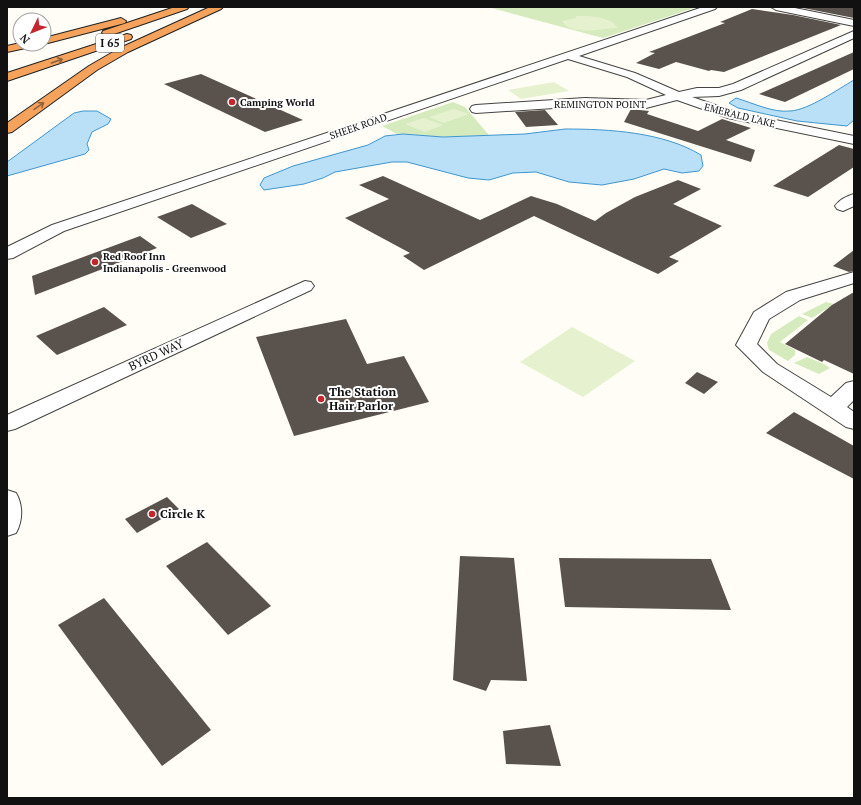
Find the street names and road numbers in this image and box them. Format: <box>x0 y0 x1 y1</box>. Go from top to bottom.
road number: I 65 <box>96 34 124 52</box>
street label: REMINGTON POINT <box>554 98 646 111</box>
street label: EMERALD LAKE <box>703 100 777 131</box>
street label: SHEEK ROAD <box>328 111 389 142</box>
street label: BYRD WAY <box>126 335 186 374</box>

